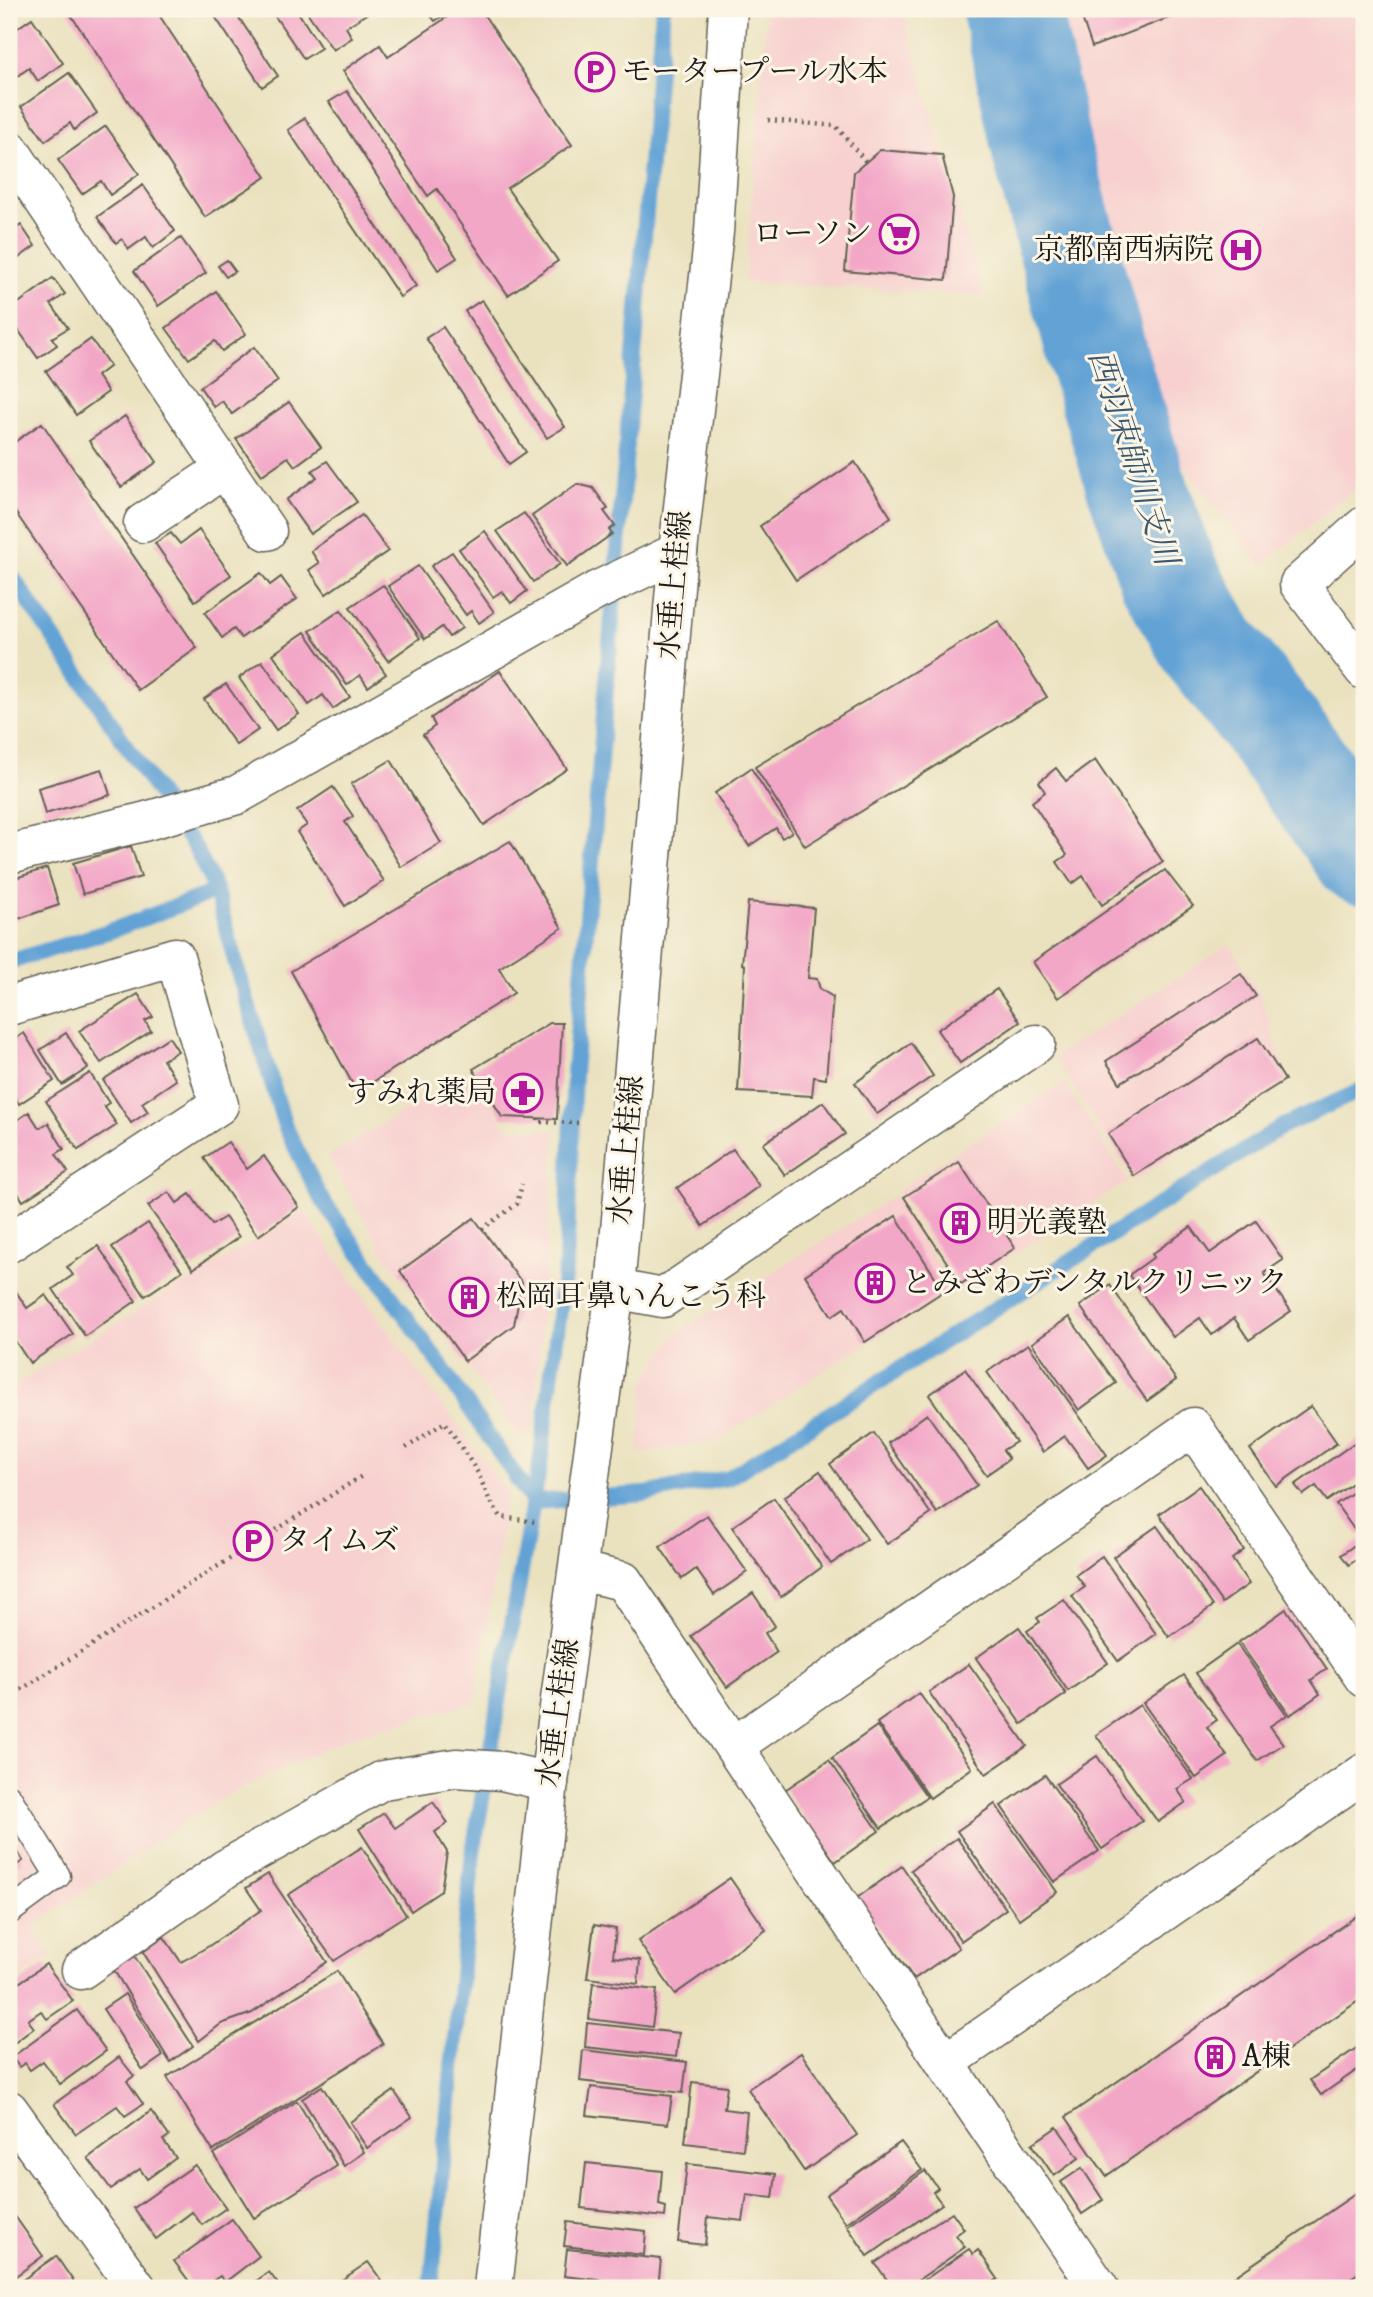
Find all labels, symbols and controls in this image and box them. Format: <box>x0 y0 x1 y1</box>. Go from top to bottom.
parking icon: モータープール水本 <box>574 51 616 93</box>
place label: モータープール水本 <box>622 54 888 91</box>
supermarket icon: ローソン <box>878 213 920 255</box>
place label: ローソン <box>753 216 872 253</box>
hospital icon: 京都南西病院 <box>1220 229 1262 271</box>
place label: 京都南西病院 <box>1034 232 1214 269</box>
water label: 西羽束師川支川 <box>1078 345 1187 574</box>
street label: 水垂上桂線 <box>650 509 700 661</box>
pharmacy icon: すみれ薬局 <box>502 1072 544 1114</box>
street label: 水垂上桂線 <box>602 1074 652 1226</box>
place label: すみれ薬局 <box>346 1075 496 1112</box>
building icon: 明光義塾 <box>939 1202 981 1244</box>
place label: 明光義塾 <box>987 1205 1107 1242</box>
building icon: とみざわデンタルクリニック <box>854 1262 896 1304</box>
place label: とみざわデンタルクリニック <box>902 1265 1288 1302</box>
building icon: 松岡耳鼻いんこう科 <box>448 1276 490 1318</box>
place label: 松岡耳鼻いんこう科 <box>496 1279 766 1316</box>
parking icon: タイムズ <box>232 1520 274 1562</box>
place label: タイムズ <box>280 1523 399 1560</box>
street label: 水垂上桂線 <box>530 1636 588 1790</box>
building icon: A棟 <box>1194 2036 1236 2078</box>
place label: A棟 <box>1242 2039 1291 2076</box>

